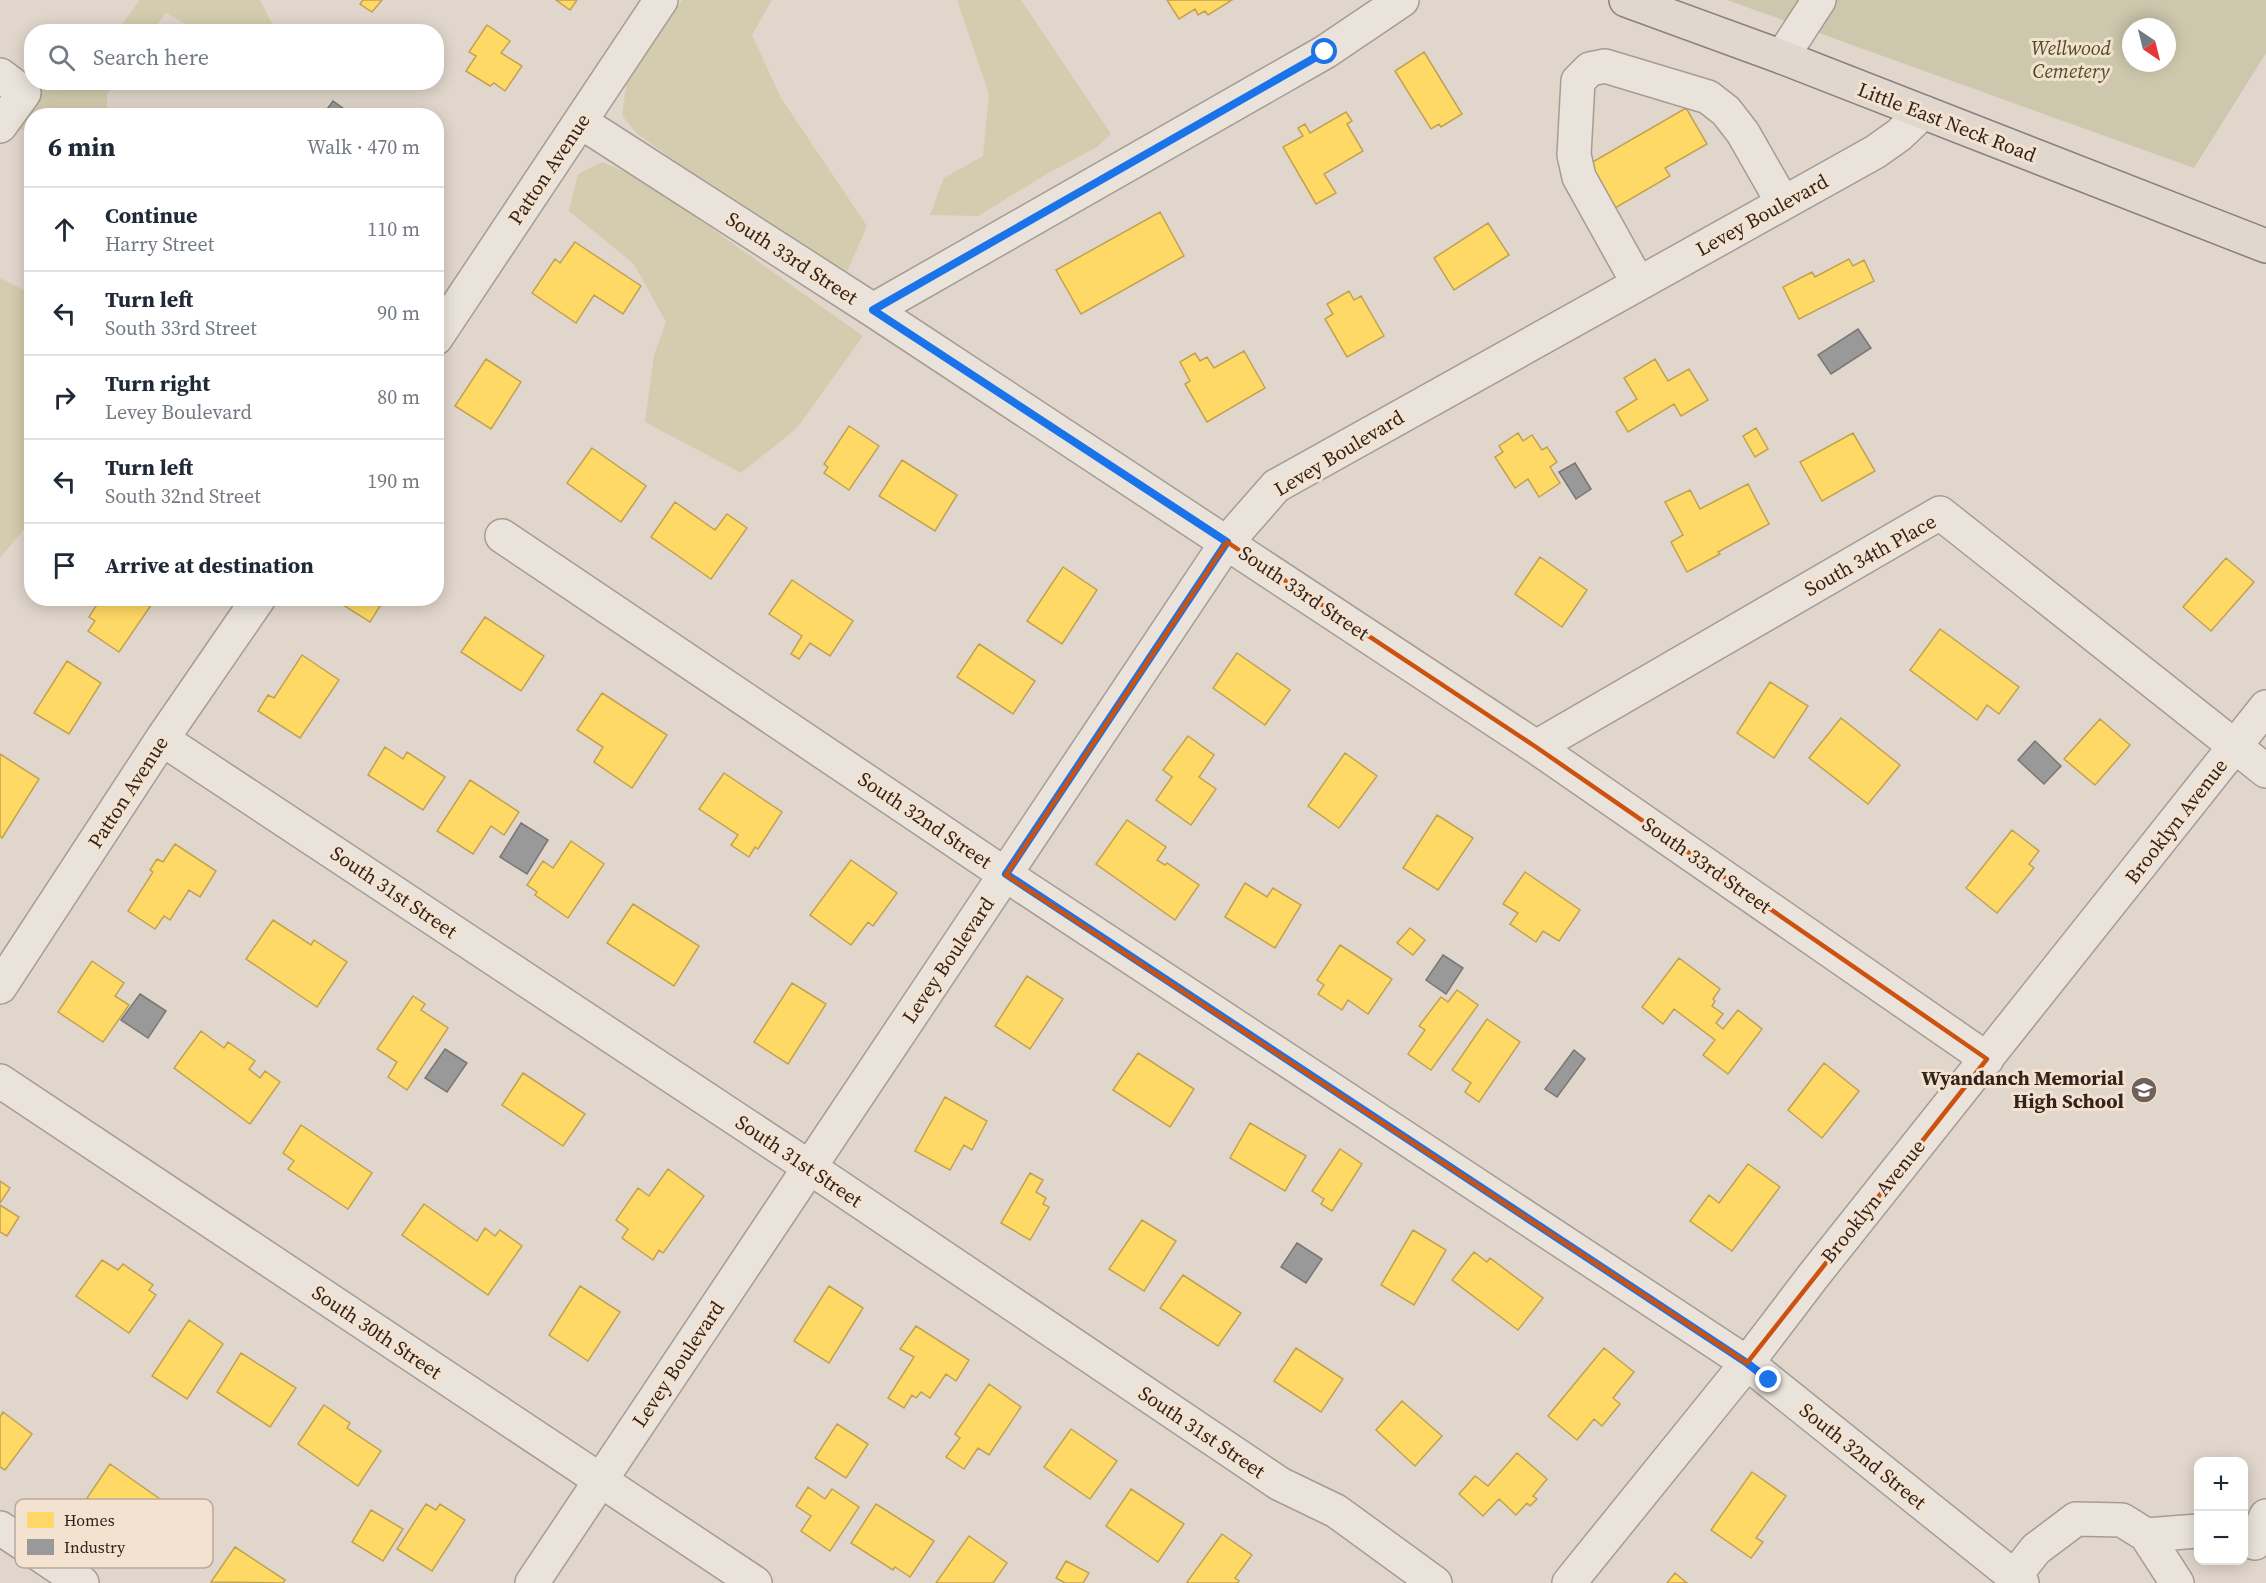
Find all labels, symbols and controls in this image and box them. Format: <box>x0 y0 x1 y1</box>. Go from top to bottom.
north arrow <box>2122 18 2176 72</box>
search box <box>24 24 444 90</box>
park label: Wellwood Cemetery <box>2031 34 2112 85</box>
route start <box>1311 38 1337 64</box>
icon: search <box>45 41 78 74</box>
text: Search here <box>93 42 209 72</box>
street label: Little East Neck Road <box>1854 75 2041 169</box>
street label: Patton Avenue <box>501 108 597 230</box>
text: 6 min <box>48 129 115 165</box>
text: Walk · 470 m <box>307 133 420 161</box>
street label: Levey Boulevard <box>1691 167 1834 263</box>
text: Continue <box>105 200 198 230</box>
street label: South 33rd Street <box>721 205 864 311</box>
icon: ahead <box>48 213 81 246</box>
text: 110 m <box>367 215 420 243</box>
text: Harry Street <box>105 230 214 258</box>
text: Turn left <box>105 284 193 314</box>
icon: left <box>48 297 81 330</box>
text: 90 m <box>377 299 420 327</box>
text: South 33rd Street <box>105 314 257 342</box>
text: Turn right <box>105 368 210 398</box>
icon: right <box>48 381 81 414</box>
text: 80 m <box>377 383 420 411</box>
text: Levey Boulevard <box>105 398 252 426</box>
street label: Levey Boulevard <box>1269 403 1410 503</box>
text: Turn left <box>105 452 193 482</box>
icon: left <box>48 465 81 498</box>
text: 190 m <box>367 467 420 495</box>
text: South 32nd Street <box>105 482 261 510</box>
street label: South 34th Place <box>1799 507 1941 603</box>
street label: South 33rd Street <box>1233 539 1375 647</box>
icon: arrive <box>48 549 81 582</box>
text: Arrive at destination <box>105 550 314 580</box>
street label: Patton Avenue <box>81 730 175 854</box>
street label: Brooklyn Avenue <box>2118 752 2234 890</box>
street label: South 32nd Street <box>853 765 998 875</box>
street label: South 33rd Street <box>1637 810 1778 920</box>
street label: South 31st Street <box>325 839 463 945</box>
street label: Levey Boulevard <box>895 891 1001 1029</box>
place label: Wyandanch Memorial High School <box>1921 1064 2124 1115</box>
school or university icon: Wyandanch Memorial High School <box>2129 1075 2159 1105</box>
street label: South 31st Street <box>730 1108 868 1214</box>
street label: Brooklyn Avenue <box>1814 1133 1932 1269</box>
street label: South 30th Street <box>307 1278 448 1386</box>
street label: Levey Boulevard <box>625 1295 731 1433</box>
route end <box>1755 1366 1781 1392</box>
street label: South 31st Street <box>1133 1379 1271 1485</box>
street label: South 32nd Street <box>1794 1396 1933 1516</box>
map controls <box>2194 1457 2248 1565</box>
button: + <box>2194 1457 2248 1511</box>
legend <box>15 1499 213 1568</box>
text: Homes <box>64 1509 115 1531</box>
button: − <box>2194 1511 2248 1565</box>
text: Industry <box>64 1536 126 1558</box>

